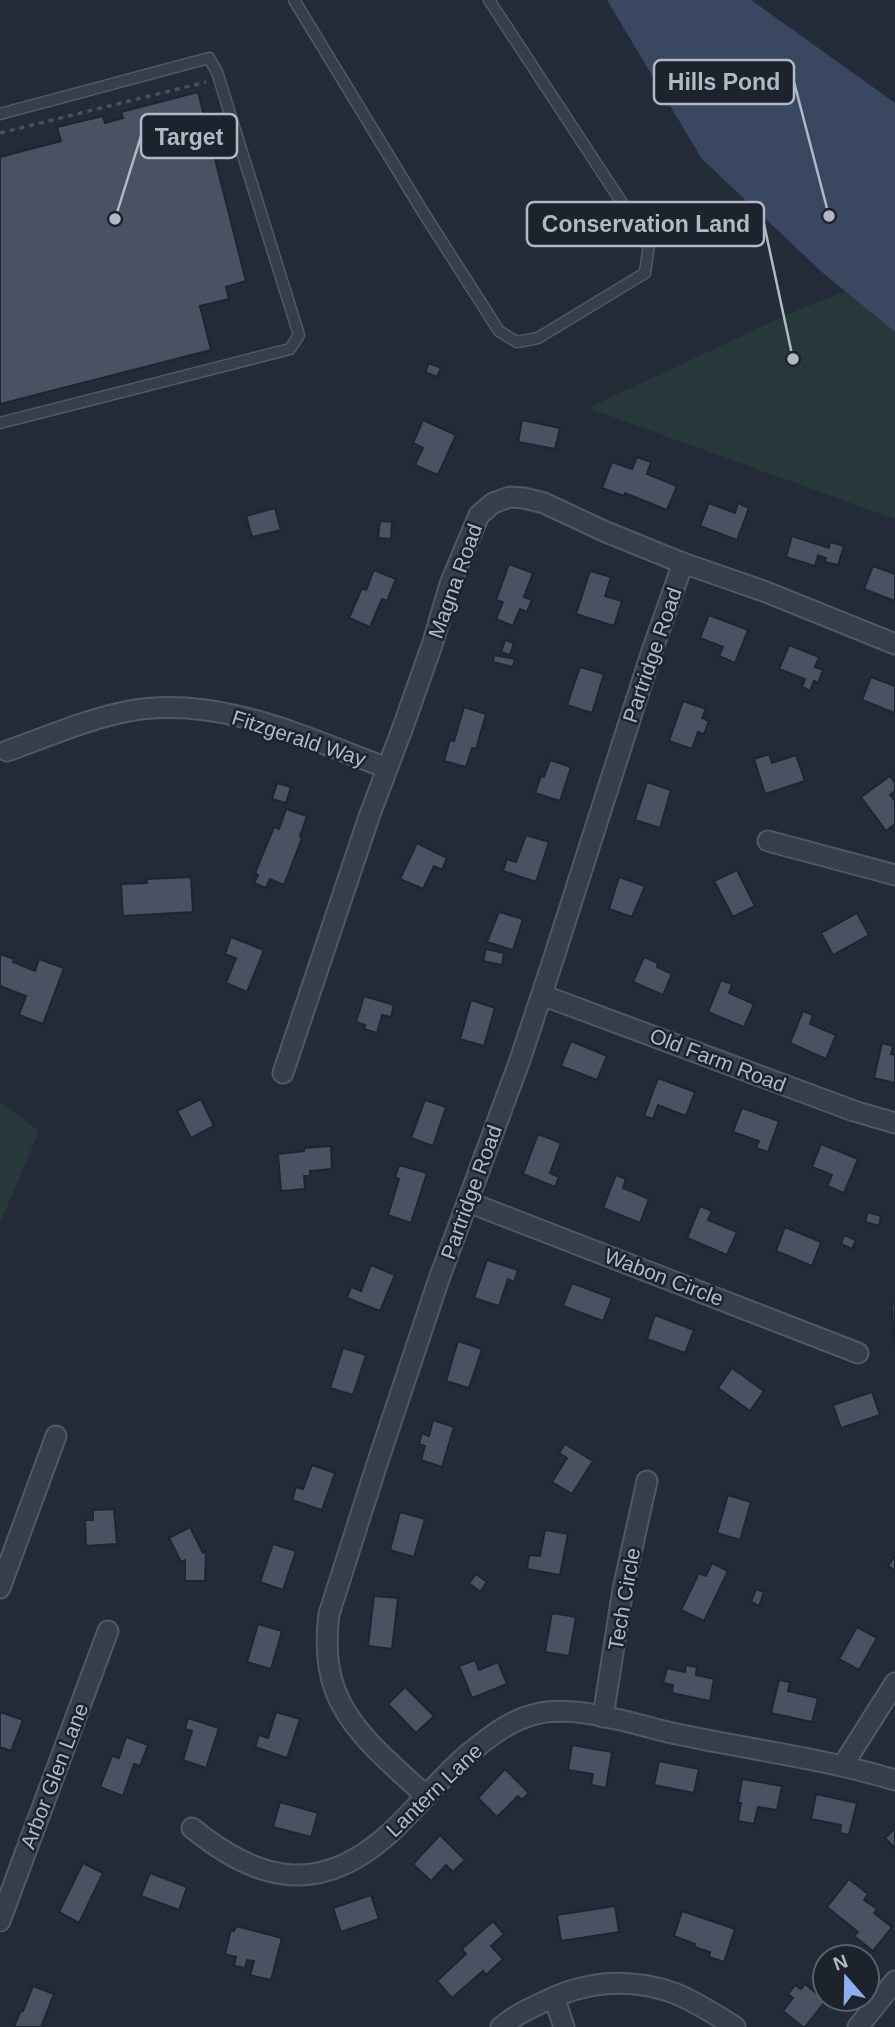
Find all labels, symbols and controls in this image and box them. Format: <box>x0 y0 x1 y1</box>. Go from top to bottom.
callout: Hills Pond <box>654 60 794 104</box>
text: Hills Pond <box>668 69 780 95</box>
callout: Target <box>141 114 237 158</box>
text: Target <box>155 124 224 150</box>
callout: Conservation Land <box>527 202 764 246</box>
text: Conservation Land <box>542 211 750 237</box>
street label: Magna Road <box>424 521 486 641</box>
street label: Partridge Road <box>618 584 686 726</box>
street label: Fitzgerald Way <box>229 706 369 771</box>
street label: Old Farm Road <box>647 1024 789 1096</box>
street label: Partridge Road <box>436 1122 506 1262</box>
street label: Wabon Circle <box>601 1244 727 1310</box>
street label: Tech Circle <box>604 1546 644 1652</box>
street label: Arbor Glen Lane <box>16 1700 92 1852</box>
street label: Lantern Lane <box>381 1739 487 1841</box>
north arrow <box>811 1943 881 2013</box>
text: N <box>830 1950 850 1975</box>

